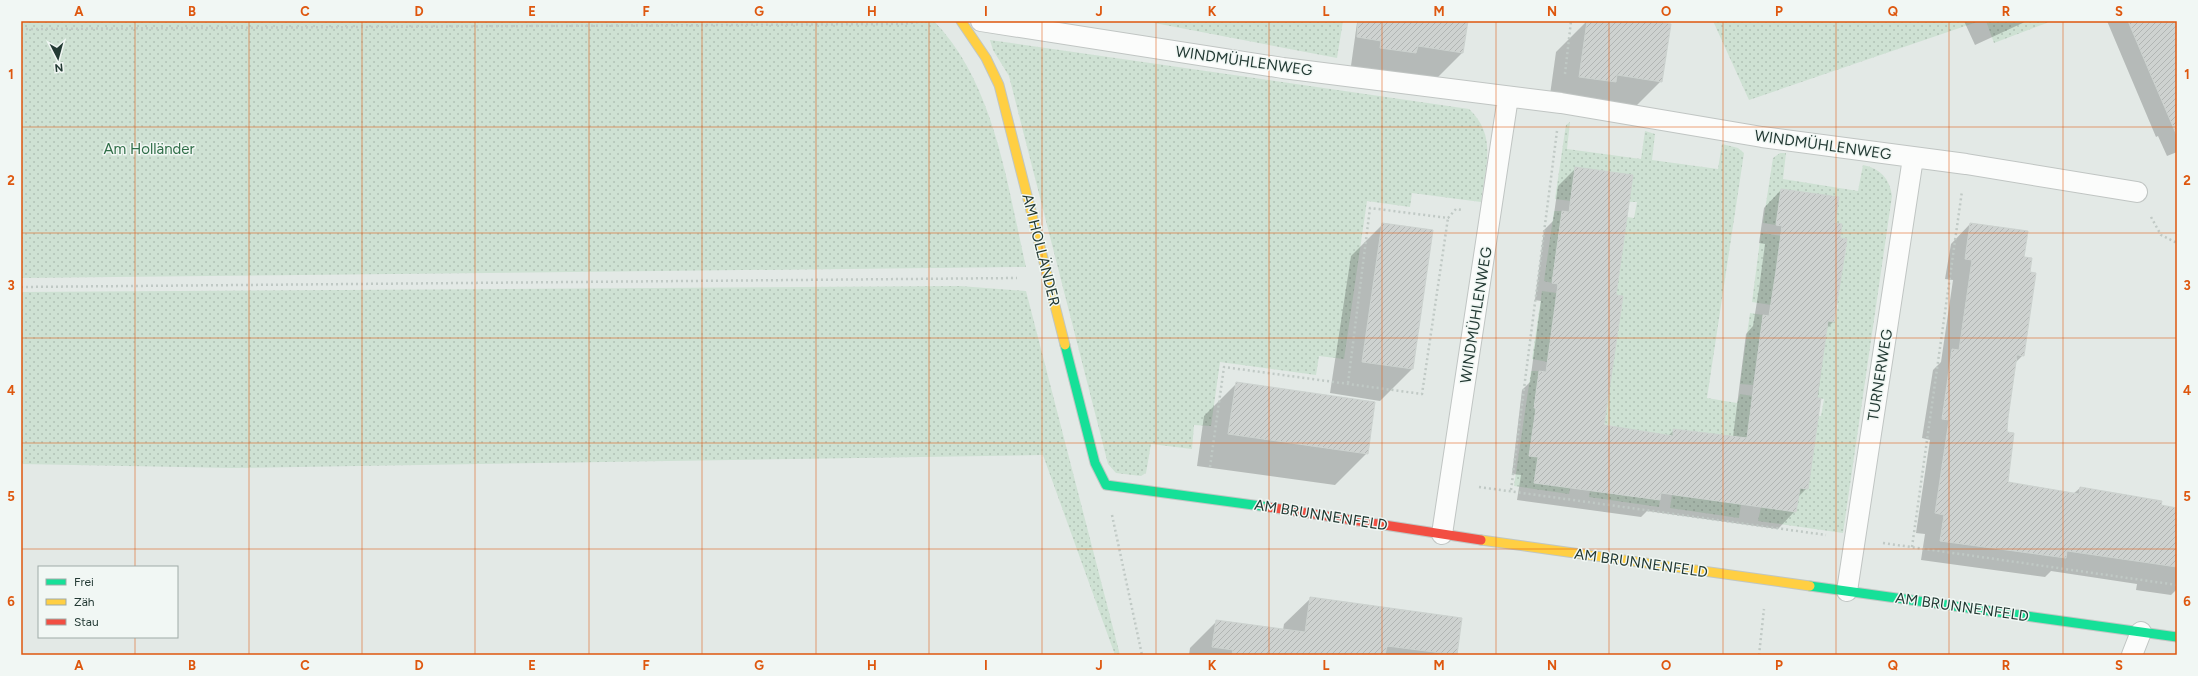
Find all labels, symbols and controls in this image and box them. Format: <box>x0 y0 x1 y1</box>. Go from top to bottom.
text: A <box>74 4 84 19</box>
text: B <box>188 4 196 19</box>
text: C <box>300 4 310 19</box>
text: D <box>414 4 424 19</box>
text: E <box>528 4 536 19</box>
text: F <box>642 4 650 19</box>
text: G <box>754 4 764 19</box>
text: H <box>867 4 877 19</box>
text: I <box>984 4 988 19</box>
text: J <box>1095 4 1103 19</box>
text: K <box>1208 4 1217 19</box>
text: L <box>1323 4 1330 19</box>
text: M <box>1433 4 1445 19</box>
text: N <box>1547 4 1557 19</box>
text: O <box>1661 4 1671 19</box>
text: P <box>1775 4 1783 19</box>
text: Q <box>1888 4 1898 19</box>
text: R <box>2002 4 2011 19</box>
text: S <box>2115 4 2123 19</box>
north arrow <box>38 38 78 78</box>
street label: WINDMÜHLENWEG <box>1174 42 1314 80</box>
text: N <box>54 61 64 74</box>
text: 1 <box>8 67 14 82</box>
text: 1 <box>2184 67 2190 82</box>
street label: WINDMÜHLENWEG <box>1753 126 1893 164</box>
park label: Am Holländer <box>103 140 195 158</box>
text: 2 <box>7 173 15 188</box>
text: 2 <box>2183 173 2191 188</box>
street label: AM HOLLÄNDER <box>1018 192 1064 308</box>
street label: WINDMÜHLENWEG <box>1456 245 1496 385</box>
text: 3 <box>7 278 15 293</box>
text: 3 <box>2183 278 2191 293</box>
street label: TURNERWEG <box>1864 328 1896 422</box>
text: 4 <box>7 383 15 398</box>
text: 4 <box>2183 383 2191 398</box>
text: 5 <box>7 489 15 504</box>
text: 5 <box>2183 489 2191 504</box>
street label: AM BRUNNENFELD <box>1253 496 1389 534</box>
street label: AM BRUNNENFELD <box>1573 545 1709 581</box>
legend <box>38 566 178 638</box>
text: Frei <box>74 575 94 589</box>
street label: AM BRUNNENFELD <box>1894 589 2030 625</box>
text: 6 <box>7 594 15 609</box>
text: 6 <box>2183 594 2191 609</box>
text: Zäh <box>74 595 95 609</box>
text: Stau <box>74 615 99 629</box>
text: A <box>74 658 84 673</box>
text: B <box>188 658 196 673</box>
text: C <box>300 658 310 673</box>
text: D <box>414 658 424 673</box>
text: E <box>528 658 536 673</box>
text: F <box>642 658 650 673</box>
text: G <box>754 658 764 673</box>
text: H <box>867 658 877 673</box>
text: I <box>984 658 988 673</box>
text: J <box>1095 658 1103 673</box>
text: K <box>1208 658 1217 673</box>
text: L <box>1323 658 1330 673</box>
text: M <box>1433 658 1445 673</box>
text: N <box>1547 658 1557 673</box>
text: O <box>1661 658 1671 673</box>
text: P <box>1775 658 1783 673</box>
text: Q <box>1888 658 1898 673</box>
text: R <box>2002 658 2011 673</box>
text: S <box>2115 658 2123 673</box>

